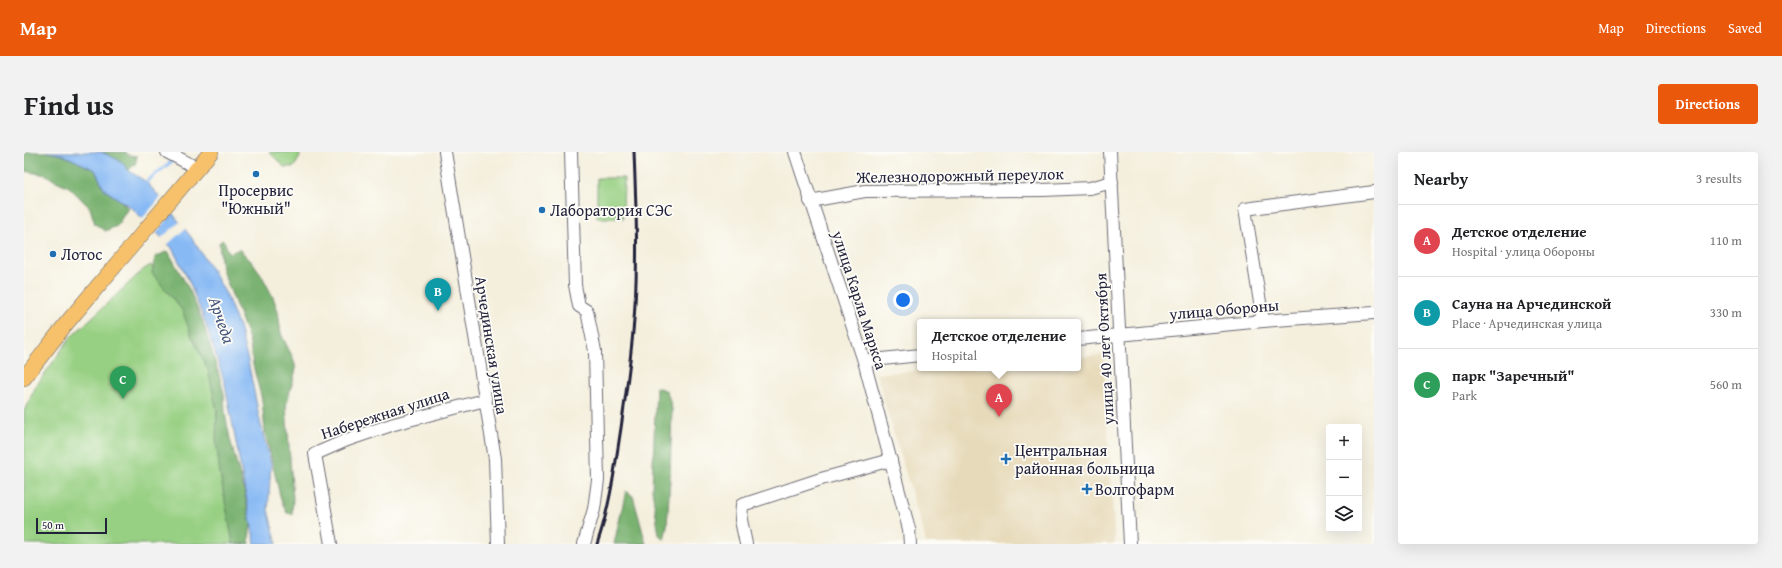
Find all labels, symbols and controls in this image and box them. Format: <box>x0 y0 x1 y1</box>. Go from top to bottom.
text: Map <box>20 14 57 42</box>
text: Map <box>1598 18 1624 38</box>
text: Directions <box>1646 18 1706 38</box>
text: Saved <box>1728 18 1762 38</box>
text: Find us <box>24 84 114 125</box>
button: Directions <box>1658 84 1758 124</box>
street label: Железнодорожный переулок <box>855 161 1065 189</box>
text: Nearby <box>1414 166 1468 191</box>
marker: Просервис "Южный" <box>251 169 261 179</box>
text: 3 results <box>1696 169 1742 188</box>
place label: Просервис "Южный" <box>219 178 293 220</box>
place label: Лаборатория СЭС <box>550 198 673 222</box>
marker: Лаборатория СЭС <box>537 205 547 215</box>
text: Детское отделение <box>1452 221 1587 242</box>
street label: улица Карла Маркса <box>826 227 894 373</box>
text: A <box>1423 231 1431 250</box>
text: 110 m <box>1710 231 1742 250</box>
place label: Лотос <box>61 242 102 266</box>
text: Hospital · улица Обороны <box>1452 242 1595 261</box>
marker: Лотос <box>48 249 58 259</box>
street label: улица 40 лет Октября <box>1088 272 1120 427</box>
street label: Арчединская улица <box>469 274 515 416</box>
pin: B <box>425 278 451 311</box>
your location <box>893 290 913 310</box>
water label: Арчеда <box>203 292 242 347</box>
street label: улица Обороны <box>1167 292 1280 326</box>
text: Сауна на Арчединской <box>1452 293 1612 314</box>
text: B <box>1423 303 1431 322</box>
text: 330 m <box>1710 303 1742 322</box>
text: Place · Арчединская улица <box>1452 314 1602 333</box>
popup <box>917 319 1081 371</box>
text: Детское отделение <box>932 325 1066 346</box>
text: Hospital <box>932 346 977 365</box>
text: парк "Заречный" <box>1452 365 1575 386</box>
pin: C <box>110 366 136 399</box>
text: C <box>1423 375 1431 394</box>
text: 560 m <box>1710 375 1742 394</box>
street label: Набережная улица <box>318 381 453 445</box>
pin: A <box>986 384 1012 417</box>
text: Park <box>1452 386 1477 405</box>
map controls <box>1326 424 1362 532</box>
button: + <box>1326 424 1362 460</box>
place label: Центральная районная больница <box>1015 438 1155 480</box>
marker: Центральная районная больница <box>1000 453 1012 465</box>
button: − <box>1326 460 1362 496</box>
place label: Волгофарм <box>1095 477 1174 501</box>
marker: Волгофарм <box>1082 484 1092 494</box>
button: layers <box>1326 496 1362 532</box>
scale bar <box>36 516 107 535</box>
text: 50 m <box>42 517 64 533</box>

